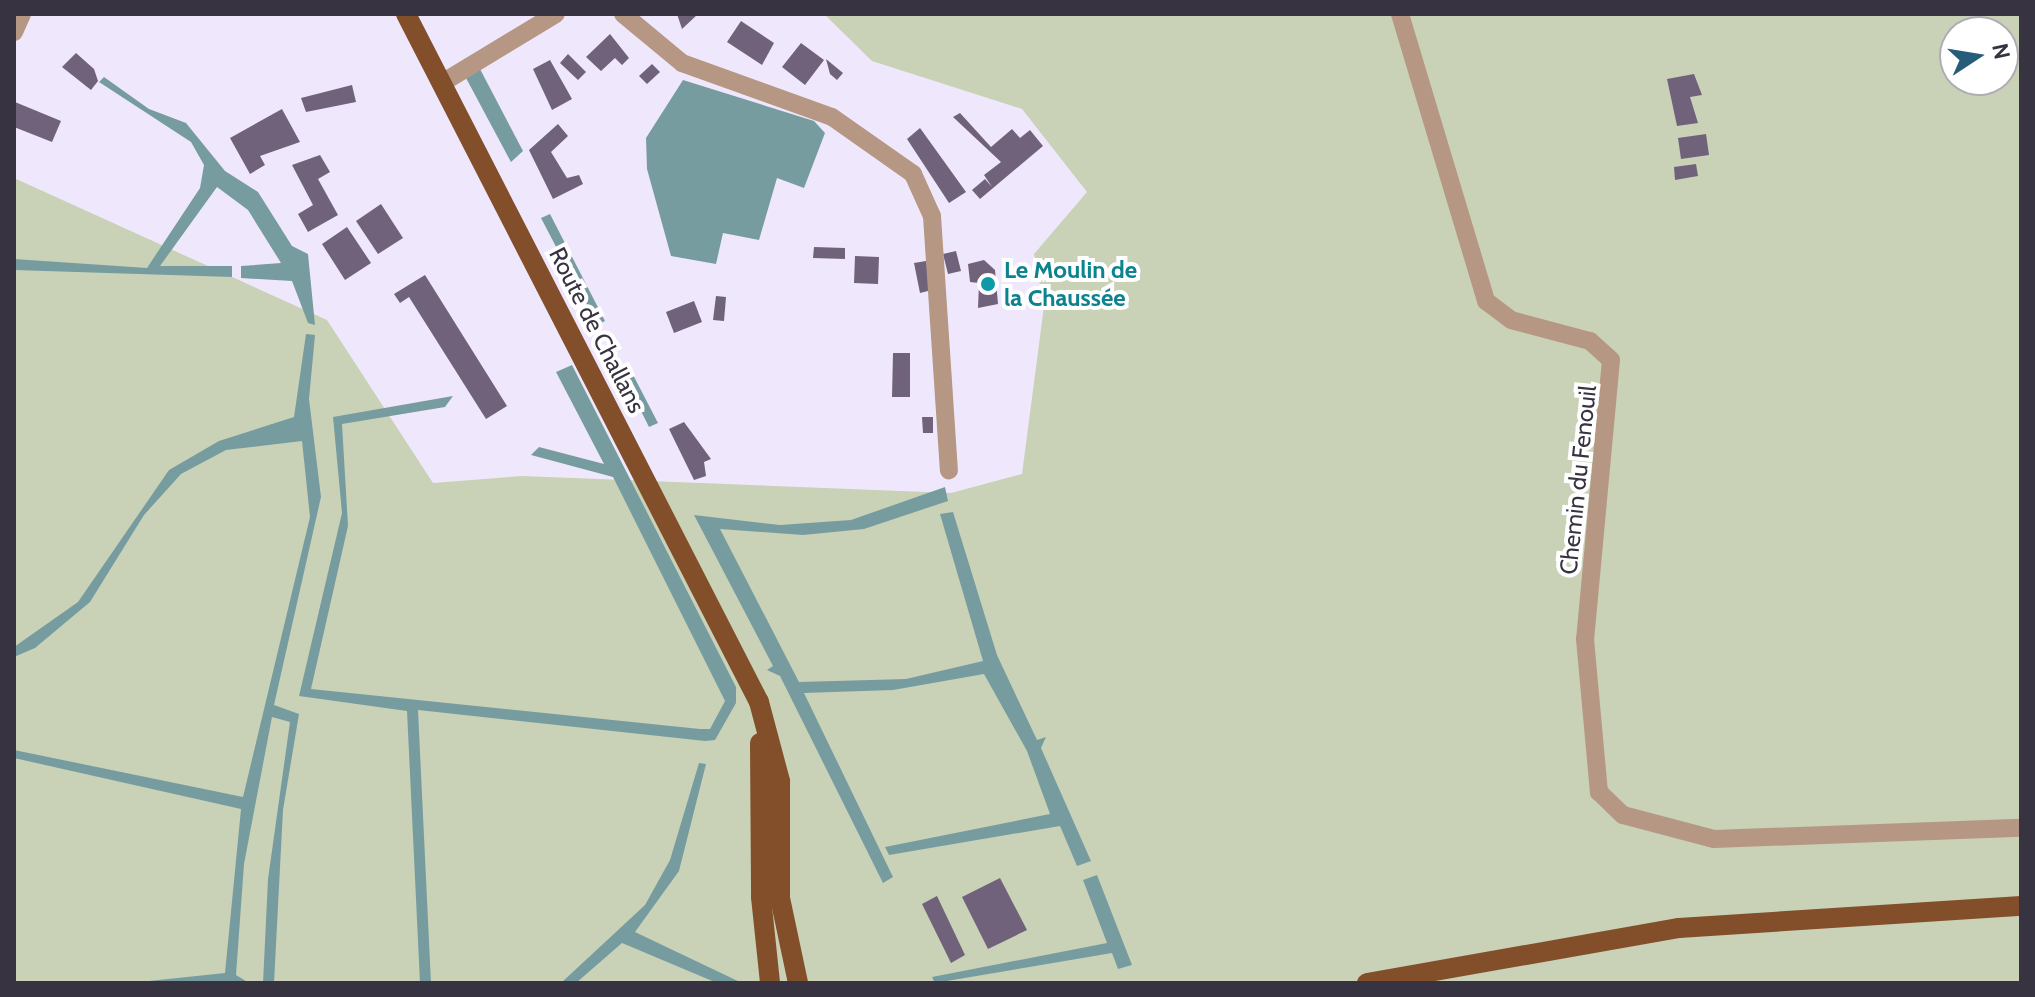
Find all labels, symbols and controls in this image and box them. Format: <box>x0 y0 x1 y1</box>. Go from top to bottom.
north arrow <box>1939 16 2019 96</box>
text: N <box>1986 41 2016 62</box>
street label: Route de Challans <box>543 242 651 418</box>
place label: Le Moulin de la Chaussée <box>1004 256 1137 312</box>
marker: Le Moulin de la Chaussée <box>979 275 997 293</box>
street label: Chemin du Fenouil <box>1554 384 1602 576</box>

